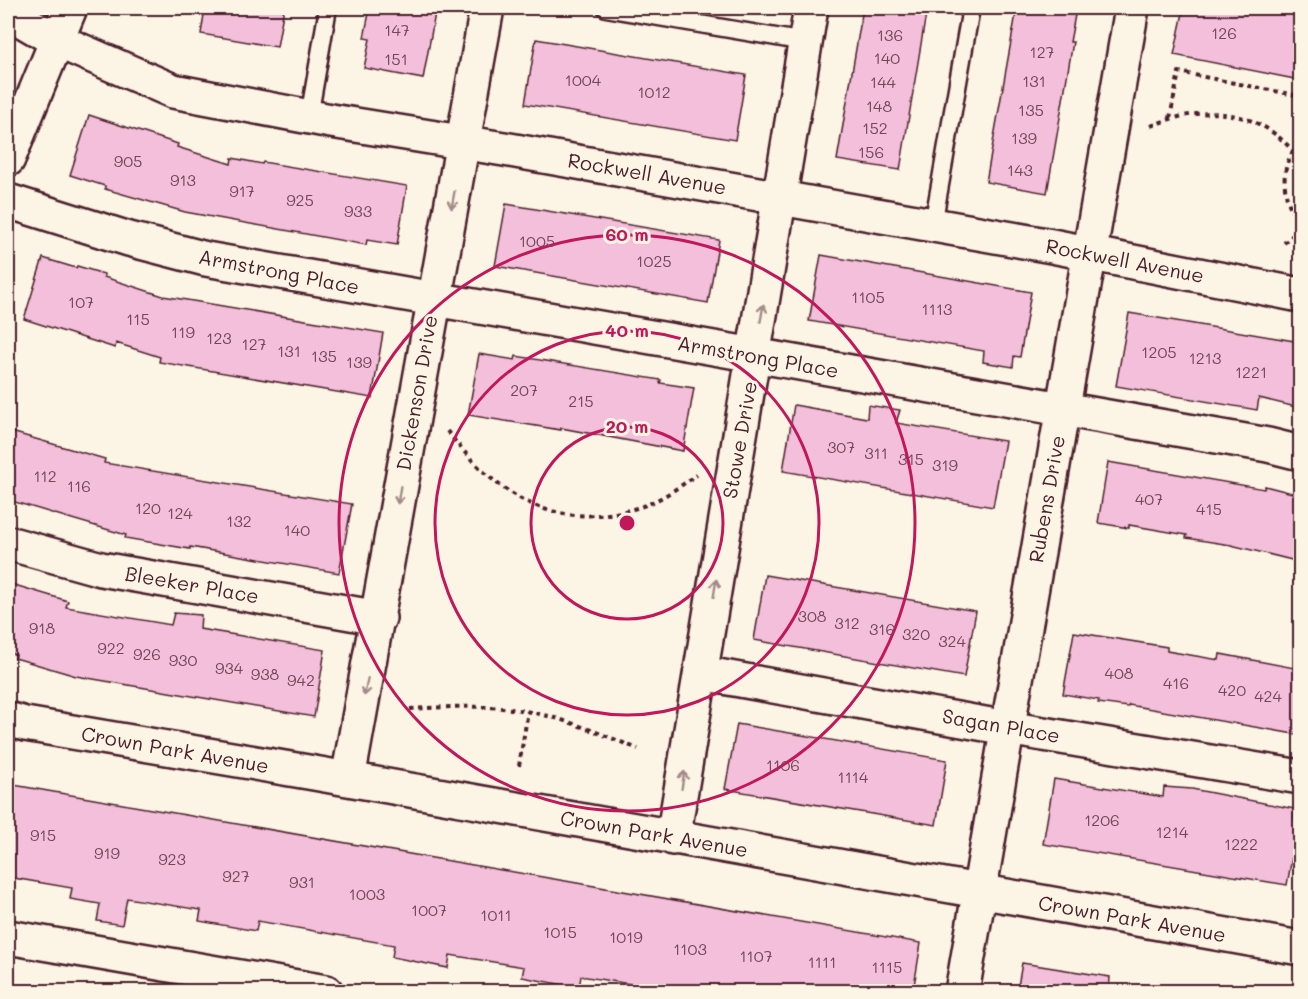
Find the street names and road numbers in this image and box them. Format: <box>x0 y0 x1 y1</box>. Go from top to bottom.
street label: Rockwell Avenue <box>566 146 729 200</box>
street label: Rockwell Avenue <box>1044 232 1207 288</box>
street label: Armstrong Place <box>197 243 362 299</box>
street label: Dickenson Drive <box>390 313 443 473</box>
street label: Armstrong Place <box>676 329 841 383</box>
street label: Stowe Drive <box>716 379 762 501</box>
street label: Rubens Drive <box>1022 433 1070 565</box>
street label: Bleeker Place <box>123 559 261 609</box>
street label: Sagan Place <box>940 702 1062 748</box>
street label: Crown Park Avenue <box>79 720 271 778</box>
street label: Crown Park Avenue <box>558 804 750 862</box>
street label: Crown Park Avenue <box>1036 889 1228 947</box>

